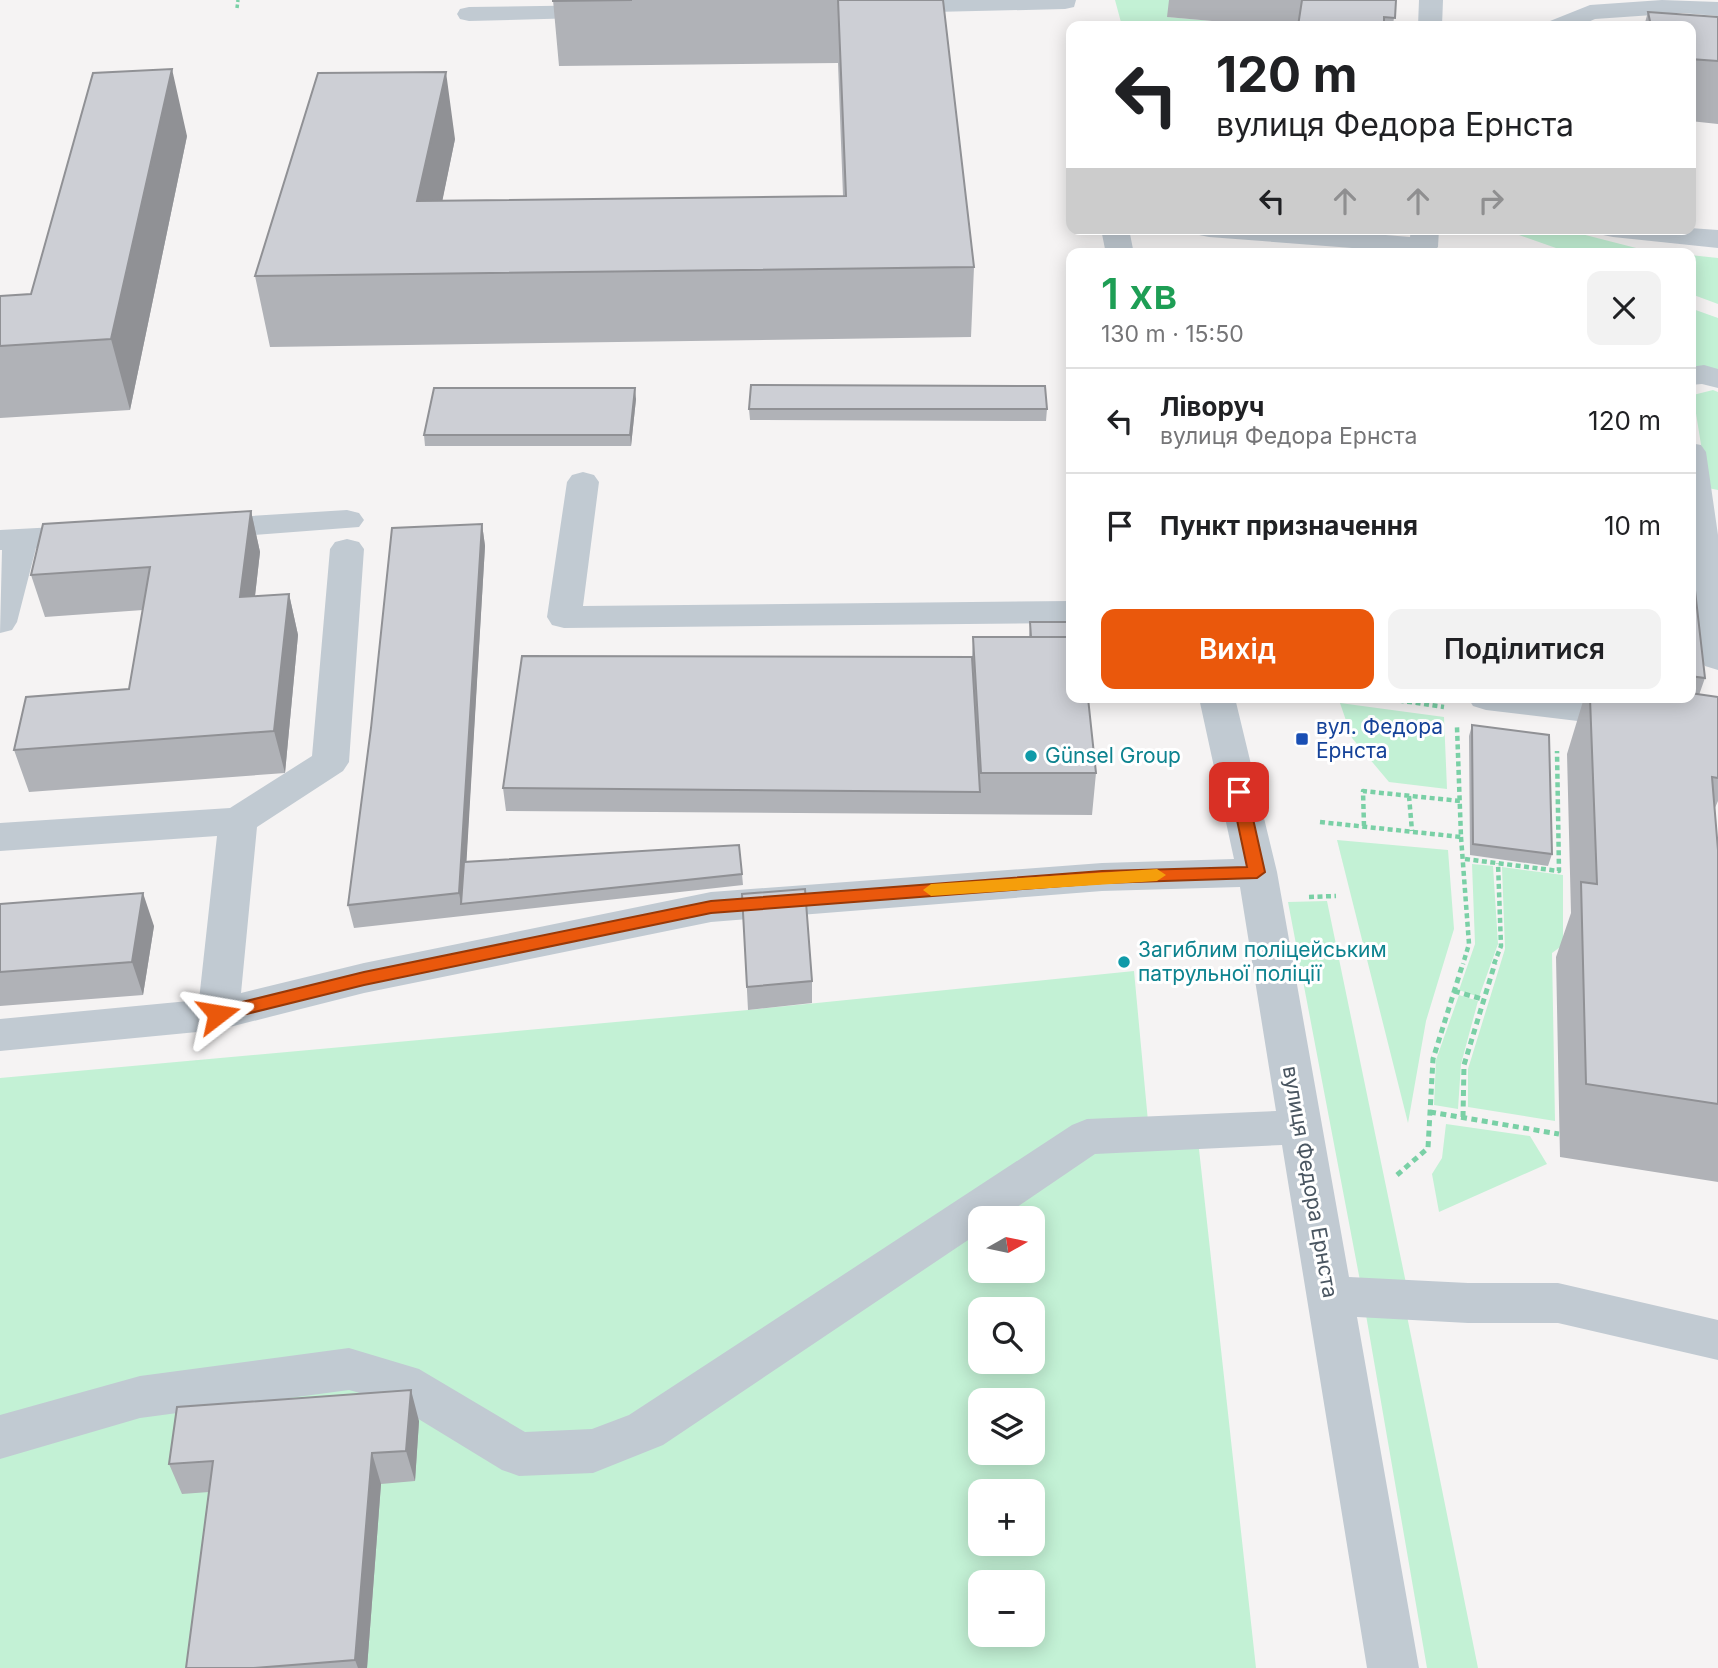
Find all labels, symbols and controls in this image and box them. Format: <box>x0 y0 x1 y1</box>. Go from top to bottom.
text: 120 m <box>1216 45 1357 104</box>
icon: left <box>1101 49 1192 140</box>
text: вулиця Федора Ернста <box>1216 105 1574 144</box>
icon: left <box>1253 182 1291 220</box>
icon: ahead <box>1326 182 1364 220</box>
icon: ahead <box>1399 182 1437 220</box>
icon: right <box>1472 182 1510 220</box>
text: 1 хв <box>1101 268 1177 319</box>
button: close <box>1587 271 1661 345</box>
text: 130 m · 15:50 <box>1101 320 1244 348</box>
text: Ліворуч <box>1160 391 1264 422</box>
icon: left <box>1101 402 1139 440</box>
text: 120 m <box>1588 405 1661 436</box>
text: вулиця Федора Ернста <box>1160 422 1417 450</box>
icon: arrive <box>1101 507 1139 545</box>
text: Пункт призначення <box>1160 510 1418 541</box>
text: 10 m <box>1604 510 1661 541</box>
button: Вихід <box>1101 609 1374 689</box>
button: Поділитися <box>1388 609 1661 689</box>
place label: вул. Федора Ернста <box>1316 714 1443 763</box>
marker: вул. Федора Ернста <box>1294 731 1310 747</box>
place label: Günsel Group <box>1045 743 1181 768</box>
marker: Günsel Group <box>1023 748 1039 764</box>
pin <box>1209 762 1269 822</box>
icon: arrive <box>1220 773 1258 811</box>
place label: Загиблим поліцейським патрульної поліції <box>1138 937 1387 986</box>
marker: Загиблим поліцейським патрульної поліції <box>1116 954 1132 970</box>
position arrow <box>181 977 255 1051</box>
street label: вулиця Федора Ернста <box>1278 1064 1343 1300</box>
north arrow <box>968 1206 1045 1283</box>
map controls <box>968 1206 1045 1647</box>
button: search <box>968 1297 1045 1374</box>
button: layers <box>968 1388 1045 1465</box>
button: + <box>968 1479 1045 1556</box>
button: − <box>968 1570 1045 1647</box>

